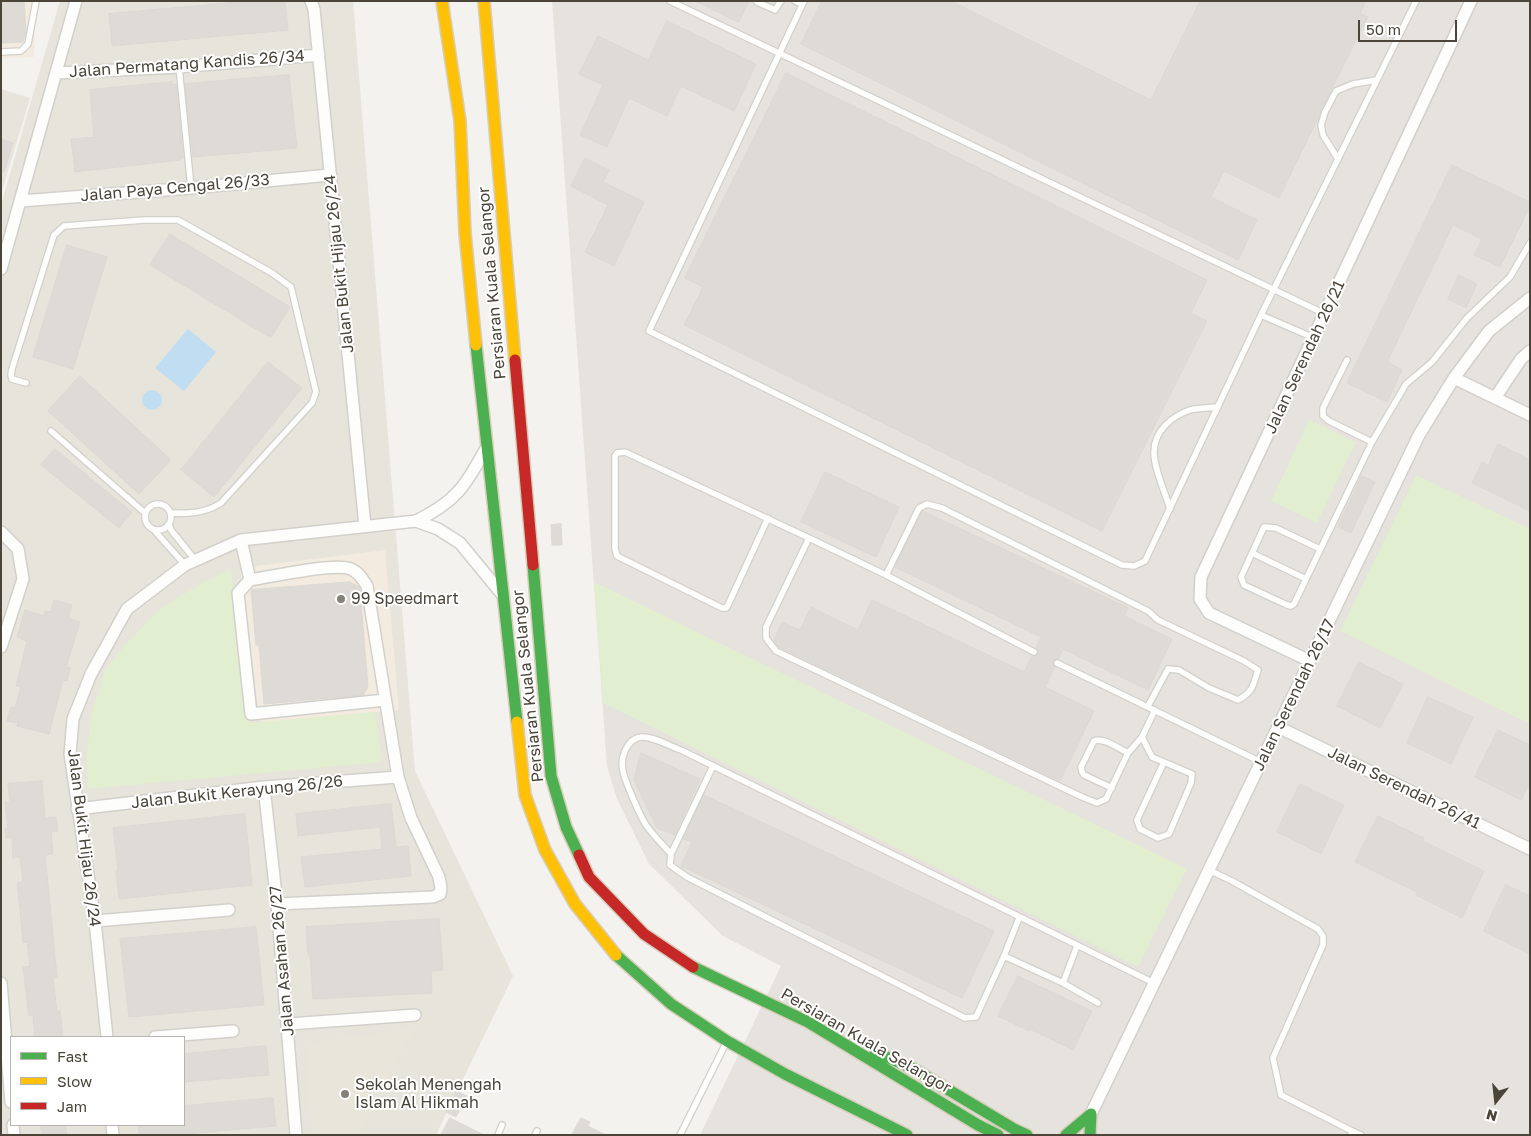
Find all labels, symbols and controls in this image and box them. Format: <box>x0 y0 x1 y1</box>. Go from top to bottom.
scale bar <box>1361 10 1460 42</box>
text: 50 m <box>1366 20 1401 38</box>
street label: Jalan Permatang Kandis 26/34 <box>69 46 305 82</box>
street label: Jalan Paya Cengal 26/33 <box>80 170 270 206</box>
street label: Jalan Bukit Hijau 26/24 <box>320 174 358 354</box>
street label: Persiaran Kuala Selangor <box>474 186 510 380</box>
street label: Jalan Serendah 26/21 <box>1261 277 1349 437</box>
place label: 99 Speedmart <box>351 589 459 609</box>
street label: Persiaran Kuala Selangor <box>508 589 548 783</box>
marker: 99 Speedmart <box>335 593 347 605</box>
street label: Jalan Serendah 26/17 <box>1249 616 1339 774</box>
street label: Jalan Serendah 26/41 <box>1325 743 1483 833</box>
street label: Jalan Bukit Hijau 26/24 <box>64 748 104 928</box>
street label: Jalan Bukit Kerayung 26/26 <box>130 771 344 813</box>
street label: Jalan Asahan 26/27 <box>266 885 298 1037</box>
street label: Persiaran Kuala Selangor <box>777 984 955 1098</box>
legend <box>10 1036 185 1126</box>
text: Fast <box>57 1047 88 1065</box>
text: Slow <box>57 1072 92 1090</box>
place label: Sekolah Menengah Islam Al Hikmah <box>355 1075 502 1113</box>
north arrow <box>1471 1076 1521 1126</box>
marker: Sekolah Menengah Islam Al Hikmah <box>339 1088 351 1100</box>
text: Jam <box>57 1097 87 1115</box>
text: N <box>1484 1106 1499 1126</box>

